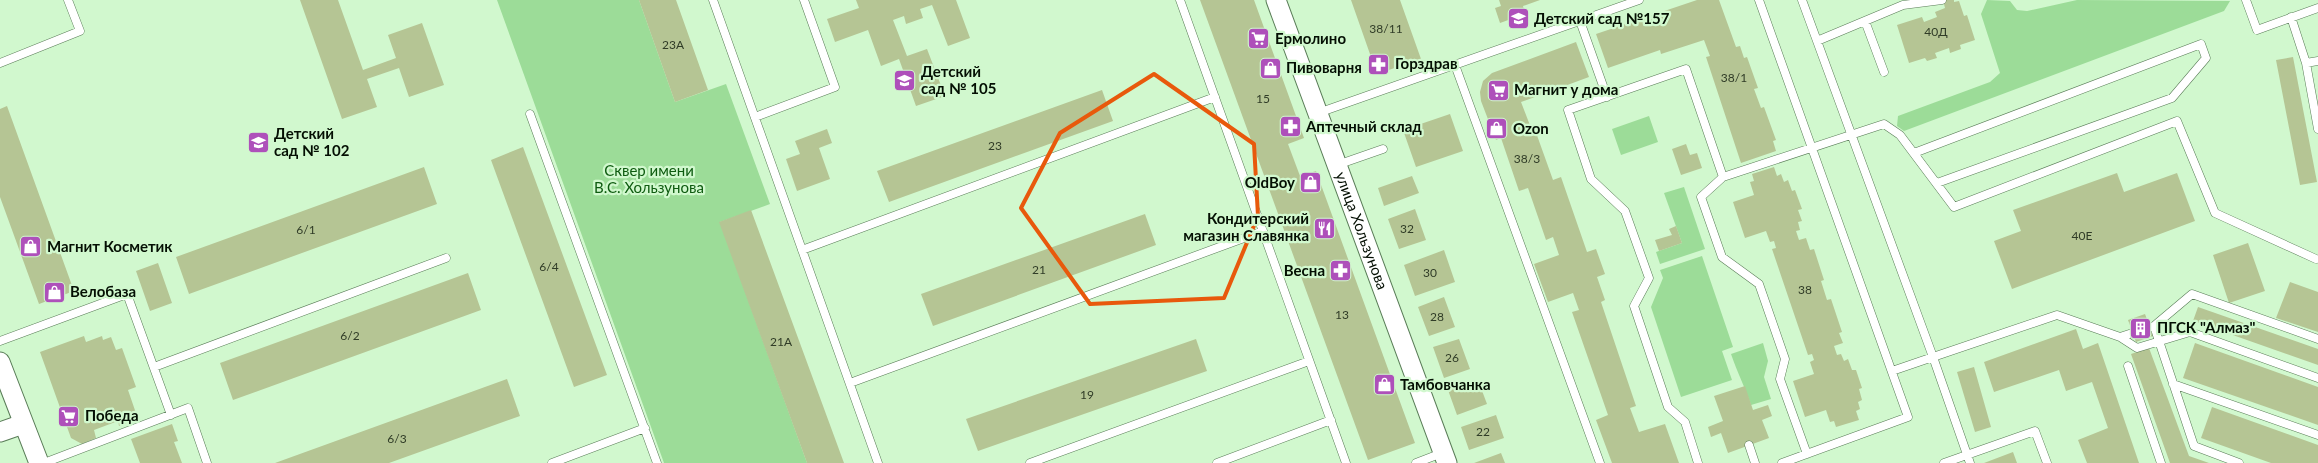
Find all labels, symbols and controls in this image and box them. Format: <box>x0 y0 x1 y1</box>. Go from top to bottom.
school or university icon: Детский сад №157 <box>1506 7 1530 31</box>
place label: Детский сад №157 <box>1534 9 1670 27</box>
house number: 38/11 <box>1369 21 1403 36</box>
house number: 40Д <box>1924 24 1948 39</box>
supermarket icon: Ермолино <box>1247 27 1271 51</box>
place label: Ермолино <box>1275 29 1346 47</box>
house number: 23А <box>662 37 685 52</box>
pharmacy icon: Горздрав <box>1367 52 1391 76</box>
place label: Горздрав <box>1395 54 1458 72</box>
shop icon: Пивоварня <box>1258 56 1282 80</box>
place label: Пивоварня <box>1286 58 1362 76</box>
place label: Детский сад № 105 <box>921 62 996 97</box>
school or university icon: Детский сад № 105 <box>893 69 917 93</box>
house number: 38/1 <box>1721 70 1747 85</box>
supermarket icon: Магнит у дома <box>1486 78 1510 102</box>
place label: Магнит у дома <box>1514 80 1618 98</box>
house number: 15 <box>1256 91 1270 106</box>
pharmacy icon: Аптечный склад <box>1278 115 1302 139</box>
place label: Аптечный склад <box>1305 117 1422 135</box>
shop icon: Ozon <box>1485 117 1509 141</box>
place label: Ozon <box>1513 119 1549 137</box>
place label: Детский сад № 102 <box>274 124 350 159</box>
school or university icon: Детский сад № 102 <box>246 131 270 155</box>
house number: 23 <box>988 138 1002 153</box>
house number: 38/3 <box>1514 151 1540 166</box>
park label: Сквер имени В.С. Хользунова <box>594 161 704 196</box>
street label: улица Хользунова <box>1332 169 1392 292</box>
shop icon: OldBoy <box>1299 171 1323 195</box>
place label: OldBoy <box>1245 173 1295 191</box>
place label: Кондитерский магазин Славянка <box>1183 209 1309 244</box>
restaurant icon: Кондитерский магазин Славянка <box>1313 216 1337 240</box>
house number: 32 <box>1400 221 1414 236</box>
house number: 6/1 <box>296 222 316 237</box>
house number: 40Е <box>2072 228 2092 243</box>
shop icon: Магнит Косметик <box>19 235 43 259</box>
place label: Магнит Косметик <box>47 237 173 255</box>
house number: 6/4 <box>539 259 559 274</box>
pharmacy icon: Весна <box>1329 259 1353 283</box>
place label: Весна <box>1284 261 1325 279</box>
house number: 21 <box>1032 262 1046 277</box>
house number: 30 <box>1423 265 1437 280</box>
shop icon: Велобаза <box>42 280 66 304</box>
place label: Велобаза <box>70 282 136 300</box>
house number: 38 <box>1798 282 1812 297</box>
house number: 13 <box>1335 307 1349 322</box>
house number: 28 <box>1430 309 1444 324</box>
building icon: ПГСК "Алмаз" <box>2129 316 2153 340</box>
place label: ПГСК "Алмаз" <box>2157 318 2255 336</box>
house number: 6/2 <box>340 328 360 343</box>
house number: 21А <box>770 334 793 349</box>
house number: 26 <box>1445 350 1459 365</box>
shop icon: Тамбовчанка <box>1372 373 1396 397</box>
place label: Тамбовчанка <box>1400 375 1491 393</box>
house number: 19 <box>1080 387 1094 402</box>
supermarket icon: Победа <box>57 404 81 428</box>
place label: Победа <box>85 406 139 424</box>
house number: 22 <box>1476 424 1490 439</box>
house number: 6/3 <box>387 431 407 446</box>

